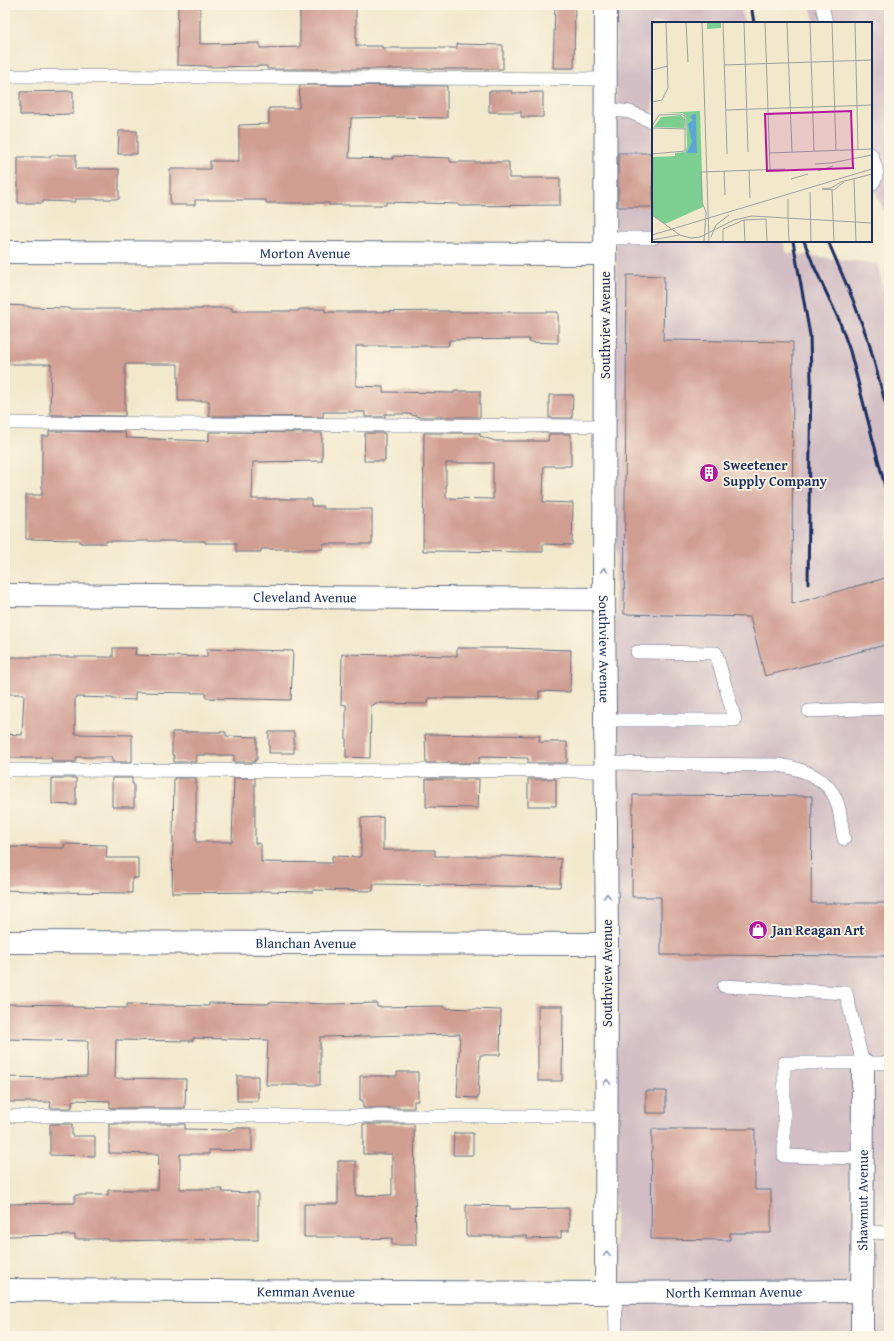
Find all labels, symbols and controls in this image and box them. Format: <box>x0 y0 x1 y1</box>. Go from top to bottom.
inset map <box>652 22 872 242</box>
street label: Morton Avenue <box>260 243 351 263</box>
street label: Southview Avenue <box>595 271 615 379</box>
place label: Sweetener Supply Company <box>723 455 828 491</box>
building icon: Sweetener Supply Company <box>698 462 720 484</box>
one-way arrow <box>600 567 608 573</box>
street label: Cleveland Avenue <box>253 587 357 607</box>
street label: Southview Avenue <box>594 595 615 704</box>
one-way arrow <box>603 893 611 899</box>
street label: Southview Avenue <box>597 919 617 1027</box>
shop icon: Jan Reagan Art <box>747 919 769 941</box>
place label: Jan Reagan Art <box>770 920 865 940</box>
street label: Blanchan Avenue <box>256 933 357 953</box>
one-way arrow <box>603 1079 611 1085</box>
street label: Shawmut Avenue <box>852 1149 873 1251</box>
one-way arrow <box>602 1251 611 1257</box>
street label: Kemman Avenue <box>257 1281 356 1302</box>
street label: North Kemman Avenue <box>666 1281 803 1303</box>

